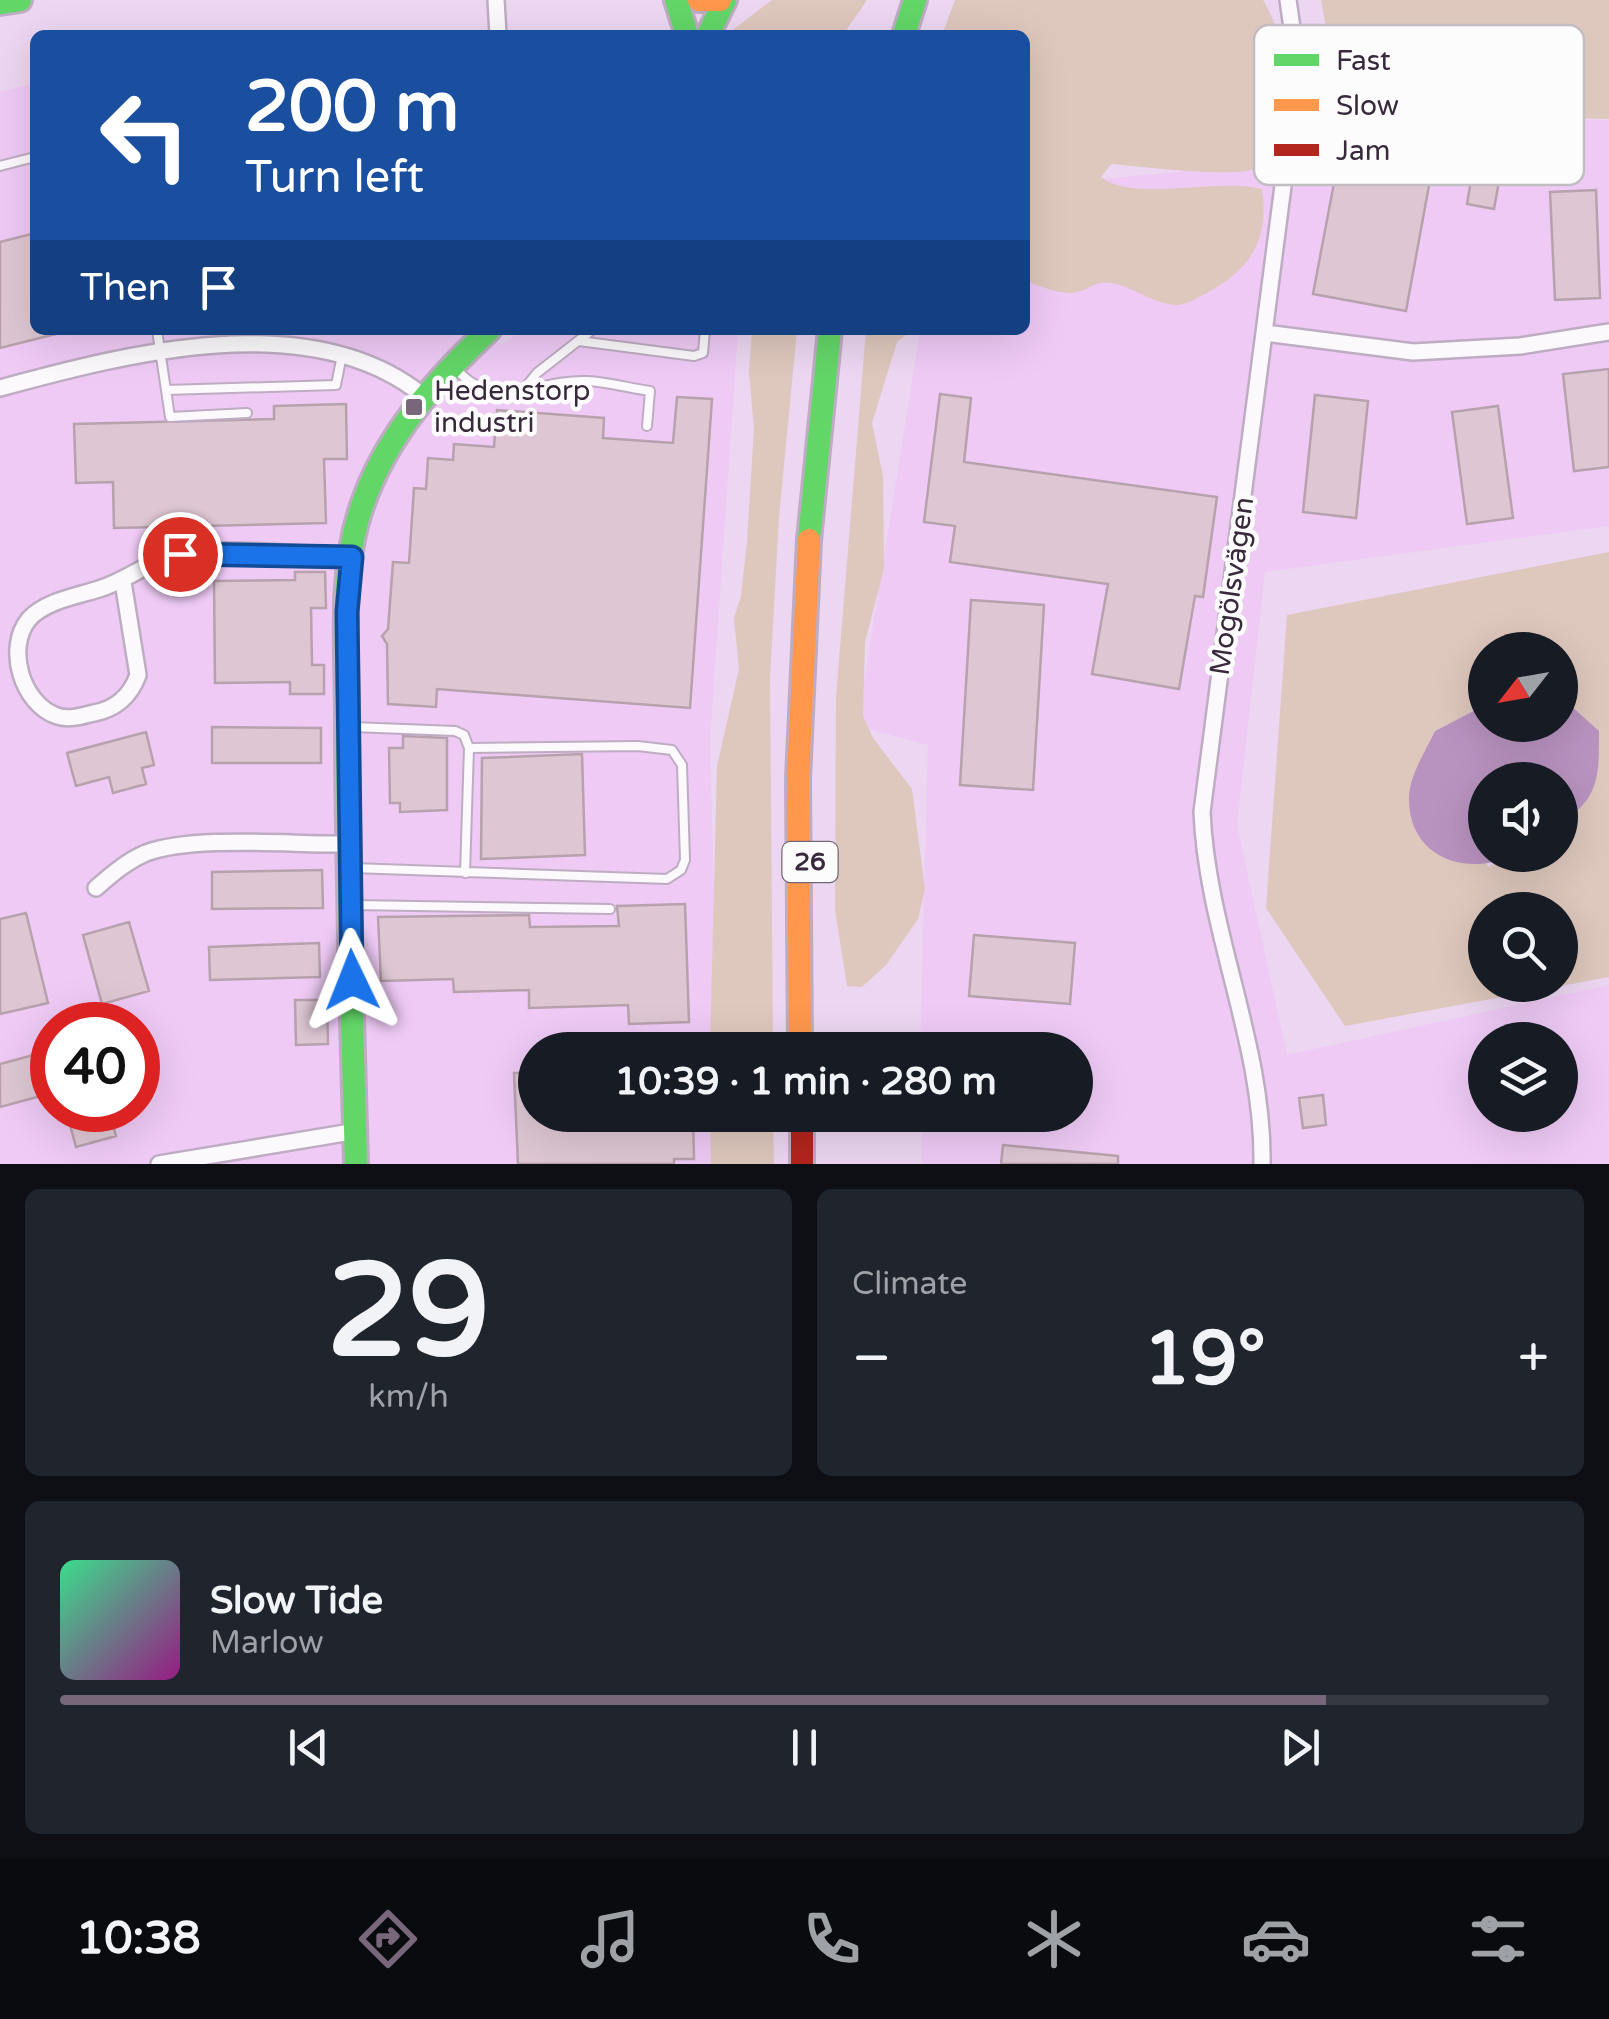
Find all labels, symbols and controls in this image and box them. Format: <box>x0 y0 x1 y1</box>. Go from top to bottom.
legend <box>1254 25 1584 185</box>
text: Fast <box>1336 44 1391 78</box>
text: 200 m <box>245 66 459 150</box>
icon: left <box>80 70 210 200</box>
text: Slow <box>1336 89 1399 123</box>
text: Jam <box>1336 134 1391 168</box>
text: Turn left <box>245 151 424 205</box>
icon: arrive <box>191 260 246 315</box>
text: Then <box>80 265 171 311</box>
place label: Hedenstorp industri <box>434 374 590 440</box>
marker: Hedenstorp industri <box>403 396 425 418</box>
street label: Mogölsvägen <box>1203 495 1261 677</box>
pin <box>138 512 223 597</box>
icon: arrive <box>153 527 208 582</box>
north arrow <box>1468 632 1578 742</box>
map controls <box>1468 632 1578 1132</box>
button: sound <box>1468 762 1578 872</box>
road number: 26 <box>782 842 838 882</box>
button: search <box>1468 892 1578 1002</box>
position arrow <box>300 928 404 1032</box>
speed limit sign: 40 <box>30 1002 160 1132</box>
button: layers <box>1468 1022 1578 1132</box>
text: 10:39 · 1 min · 280 m <box>614 1059 997 1105</box>
text: 29 <box>327 1235 490 1391</box>
text: Climate <box>852 1265 967 1303</box>
text: 19° <box>1143 1314 1266 1404</box>
text: − <box>852 1326 891 1392</box>
text: + <box>1518 1326 1549 1392</box>
text: km/h <box>368 1378 449 1416</box>
text: Slow Tide <box>210 1578 383 1624</box>
text: Marlow <box>210 1624 324 1662</box>
icon: previous <box>281 1720 336 1775</box>
icon: pause <box>777 1720 832 1775</box>
icon: next <box>1273 1720 1328 1775</box>
icon: directions <box>353 1904 423 1974</box>
icon: music <box>575 1904 645 1974</box>
icon: phone <box>797 1904 867 1974</box>
icon: climate <box>1019 1904 1089 1974</box>
icon: car <box>1241 1904 1311 1974</box>
icon: filters <box>1463 1904 1533 1974</box>
text: 10:38 <box>76 1912 201 1966</box>

